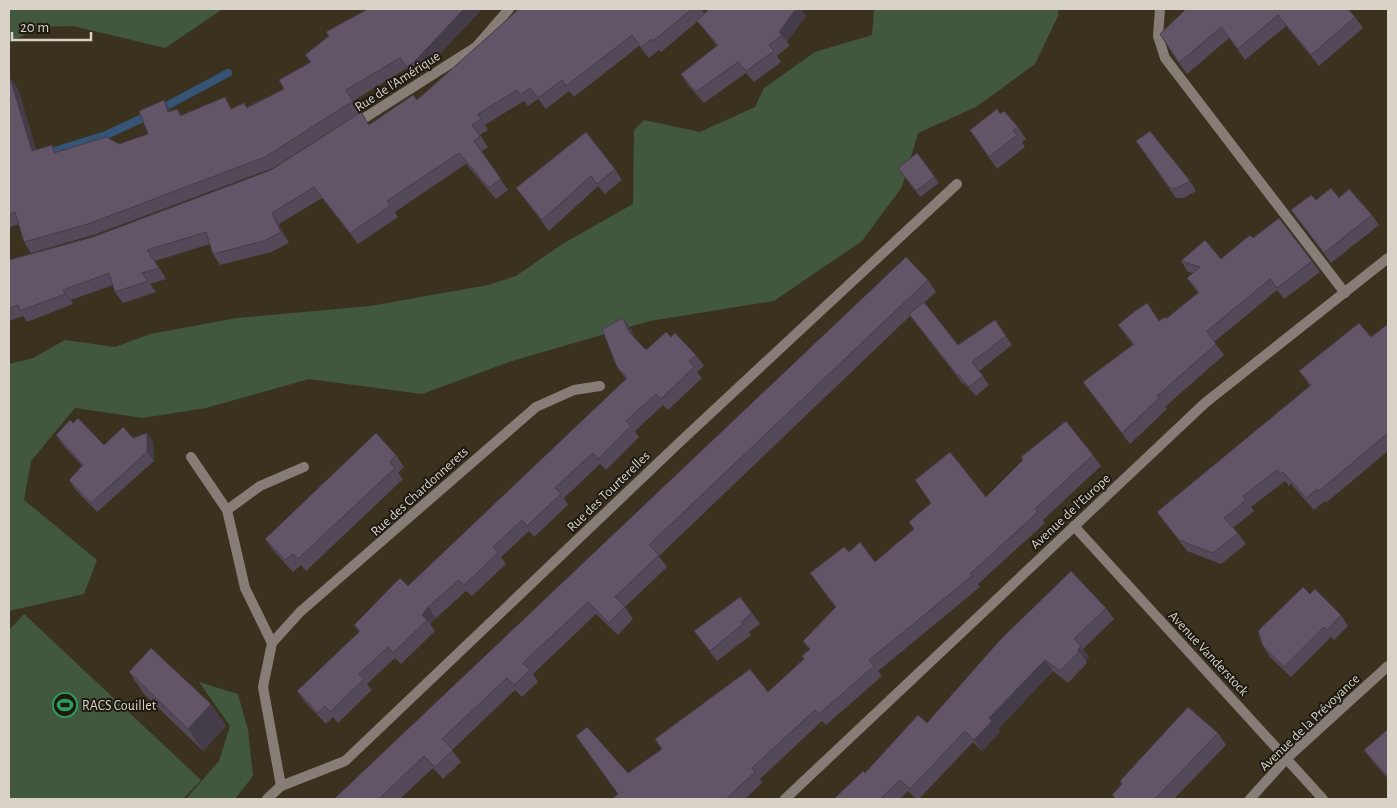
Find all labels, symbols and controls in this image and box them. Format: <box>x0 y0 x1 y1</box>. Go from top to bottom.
scale bar <box>12 10 91 42</box>
text: 20 m <box>20 20 49 35</box>
street label: Rue de l'Amérique <box>352 49 443 115</box>
street label: Rue des Chardonnerets <box>368 445 471 539</box>
street label: Rue des Tourterelles <box>565 449 653 535</box>
street label: Avenue de l'Europe <box>1028 471 1113 552</box>
street label: Avenue Vanderstock <box>1166 609 1251 699</box>
street label: Avenue de la Prévoyance <box>1257 671 1362 774</box>
sports icon: RACS Couillet <box>52 692 78 718</box>
place label: RACS Couillet <box>82 699 157 713</box>

